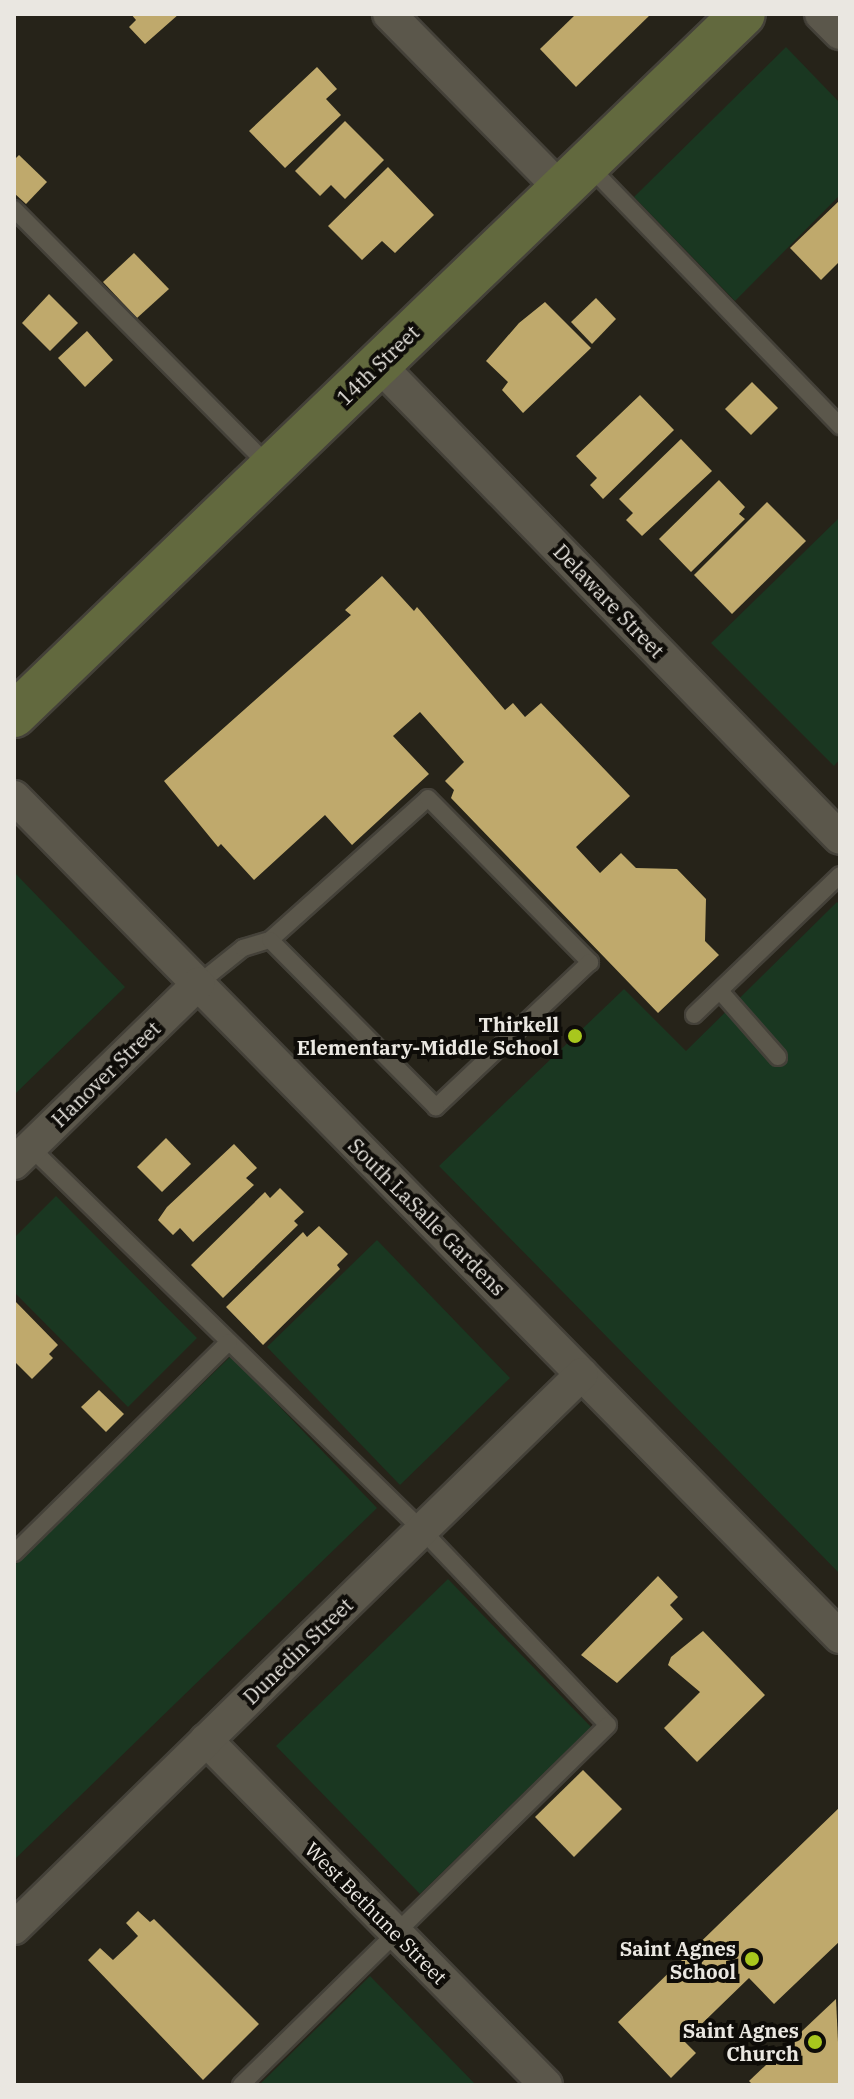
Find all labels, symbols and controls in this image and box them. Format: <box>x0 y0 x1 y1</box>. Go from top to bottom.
street label: 14th Street <box>332 320 424 410</box>
street label: Delaware Street <box>549 539 669 663</box>
place label: Thirkell Elementary-Middle School <box>297 1012 559 1059</box>
street label: Hanover Street <box>47 1016 165 1132</box>
marker: Thirkell Elementary-Middle School <box>566 1027 584 1045</box>
street label: South LaSalle Gardens <box>343 1133 511 1301</box>
street label: Dunedin Street <box>238 1593 358 1709</box>
street label: West Bethune Street <box>300 1837 452 1989</box>
place label: Saint Agnes School <box>620 1936 736 1983</box>
marker: Saint Agnes School <box>743 1950 761 1968</box>
place label: Saint Agnes Church <box>683 2018 799 2065</box>
marker: Saint Agnes Church <box>806 2033 824 2051</box>

